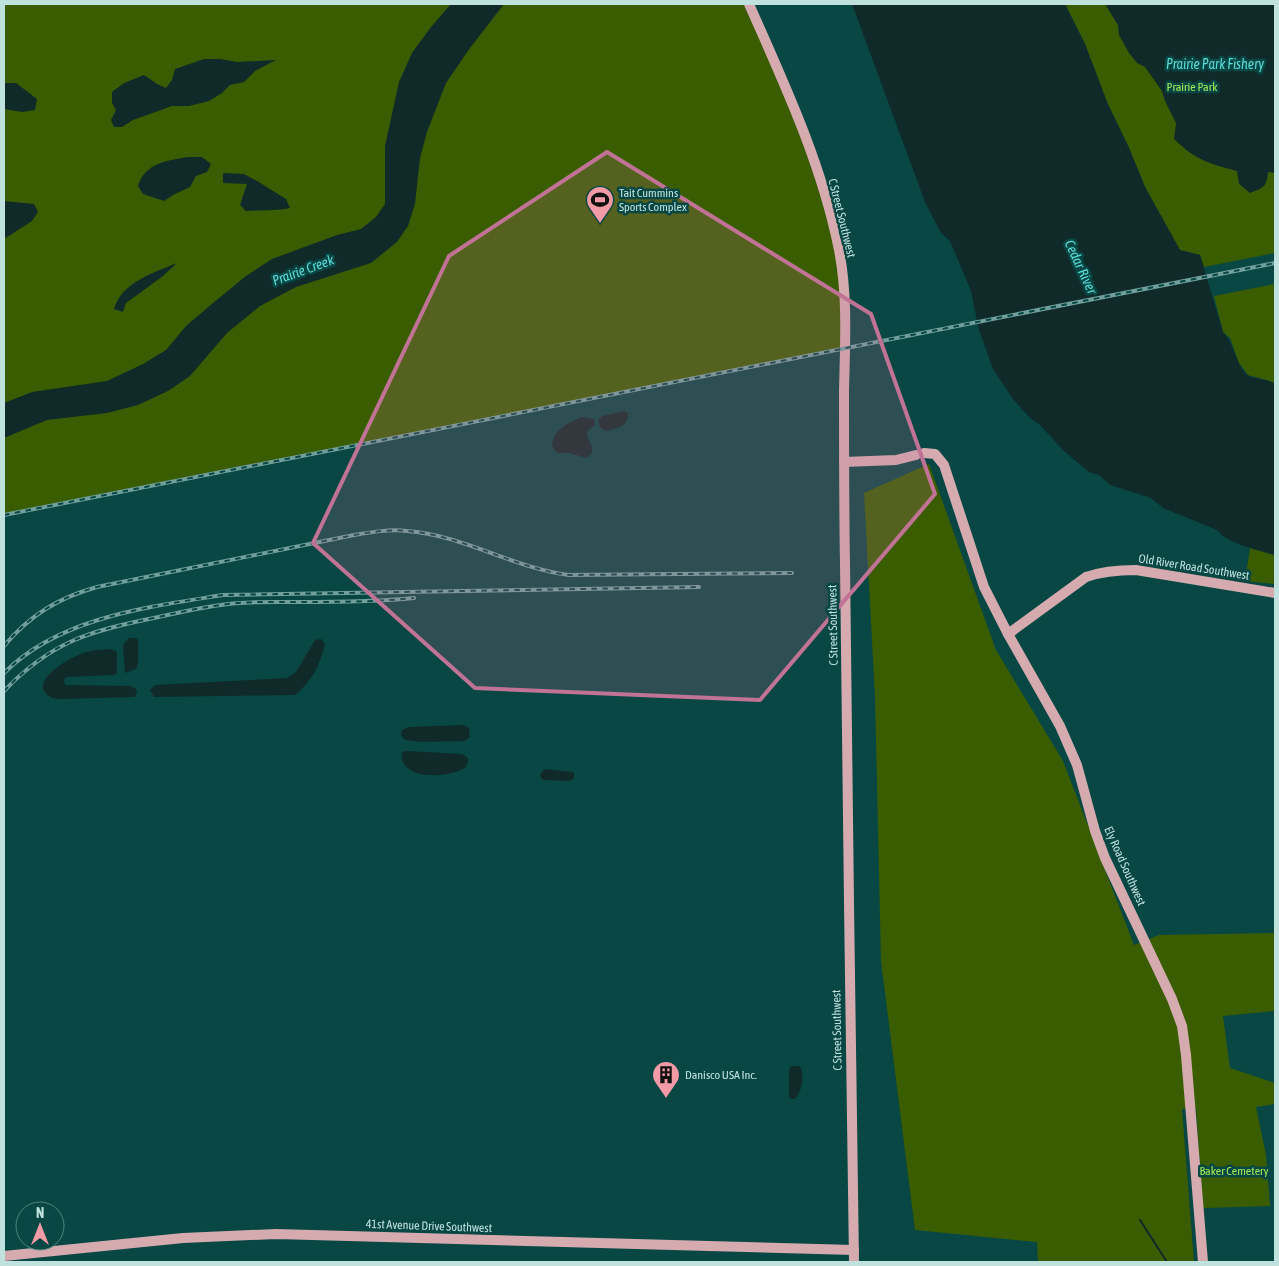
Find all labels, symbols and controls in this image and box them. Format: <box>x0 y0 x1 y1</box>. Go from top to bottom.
water label: Prairie Park Fishery <box>1166 56 1264 72</box>
park label: Prairie Park <box>1167 80 1218 94</box>
street label: C Street Southwest <box>825 177 859 259</box>
sports icon: Tait Cummins Sports Complex <box>585 185 615 224</box>
place label: Tait Cummins Sports Complex <box>619 186 687 214</box>
water label: Cedar River <box>1062 237 1101 297</box>
water label: Prairie Creek <box>270 251 337 289</box>
street label: Old River Road Southwest <box>1138 551 1251 583</box>
street label: C Street Southwest <box>825 584 841 666</box>
street label: Ely Road Southwest <box>1101 824 1149 908</box>
street label: C Street Southwest <box>829 989 845 1071</box>
building icon: Danisco USA Inc. <box>651 1060 681 1099</box>
place label: Danisco USA Inc. <box>685 1068 757 1082</box>
park label: Baker Cemetery <box>1199 1164 1269 1178</box>
north arrow <box>15 1201 65 1251</box>
text: N <box>36 1205 44 1221</box>
street label: 41st Avenue Drive Southwest <box>366 1217 493 1235</box>

